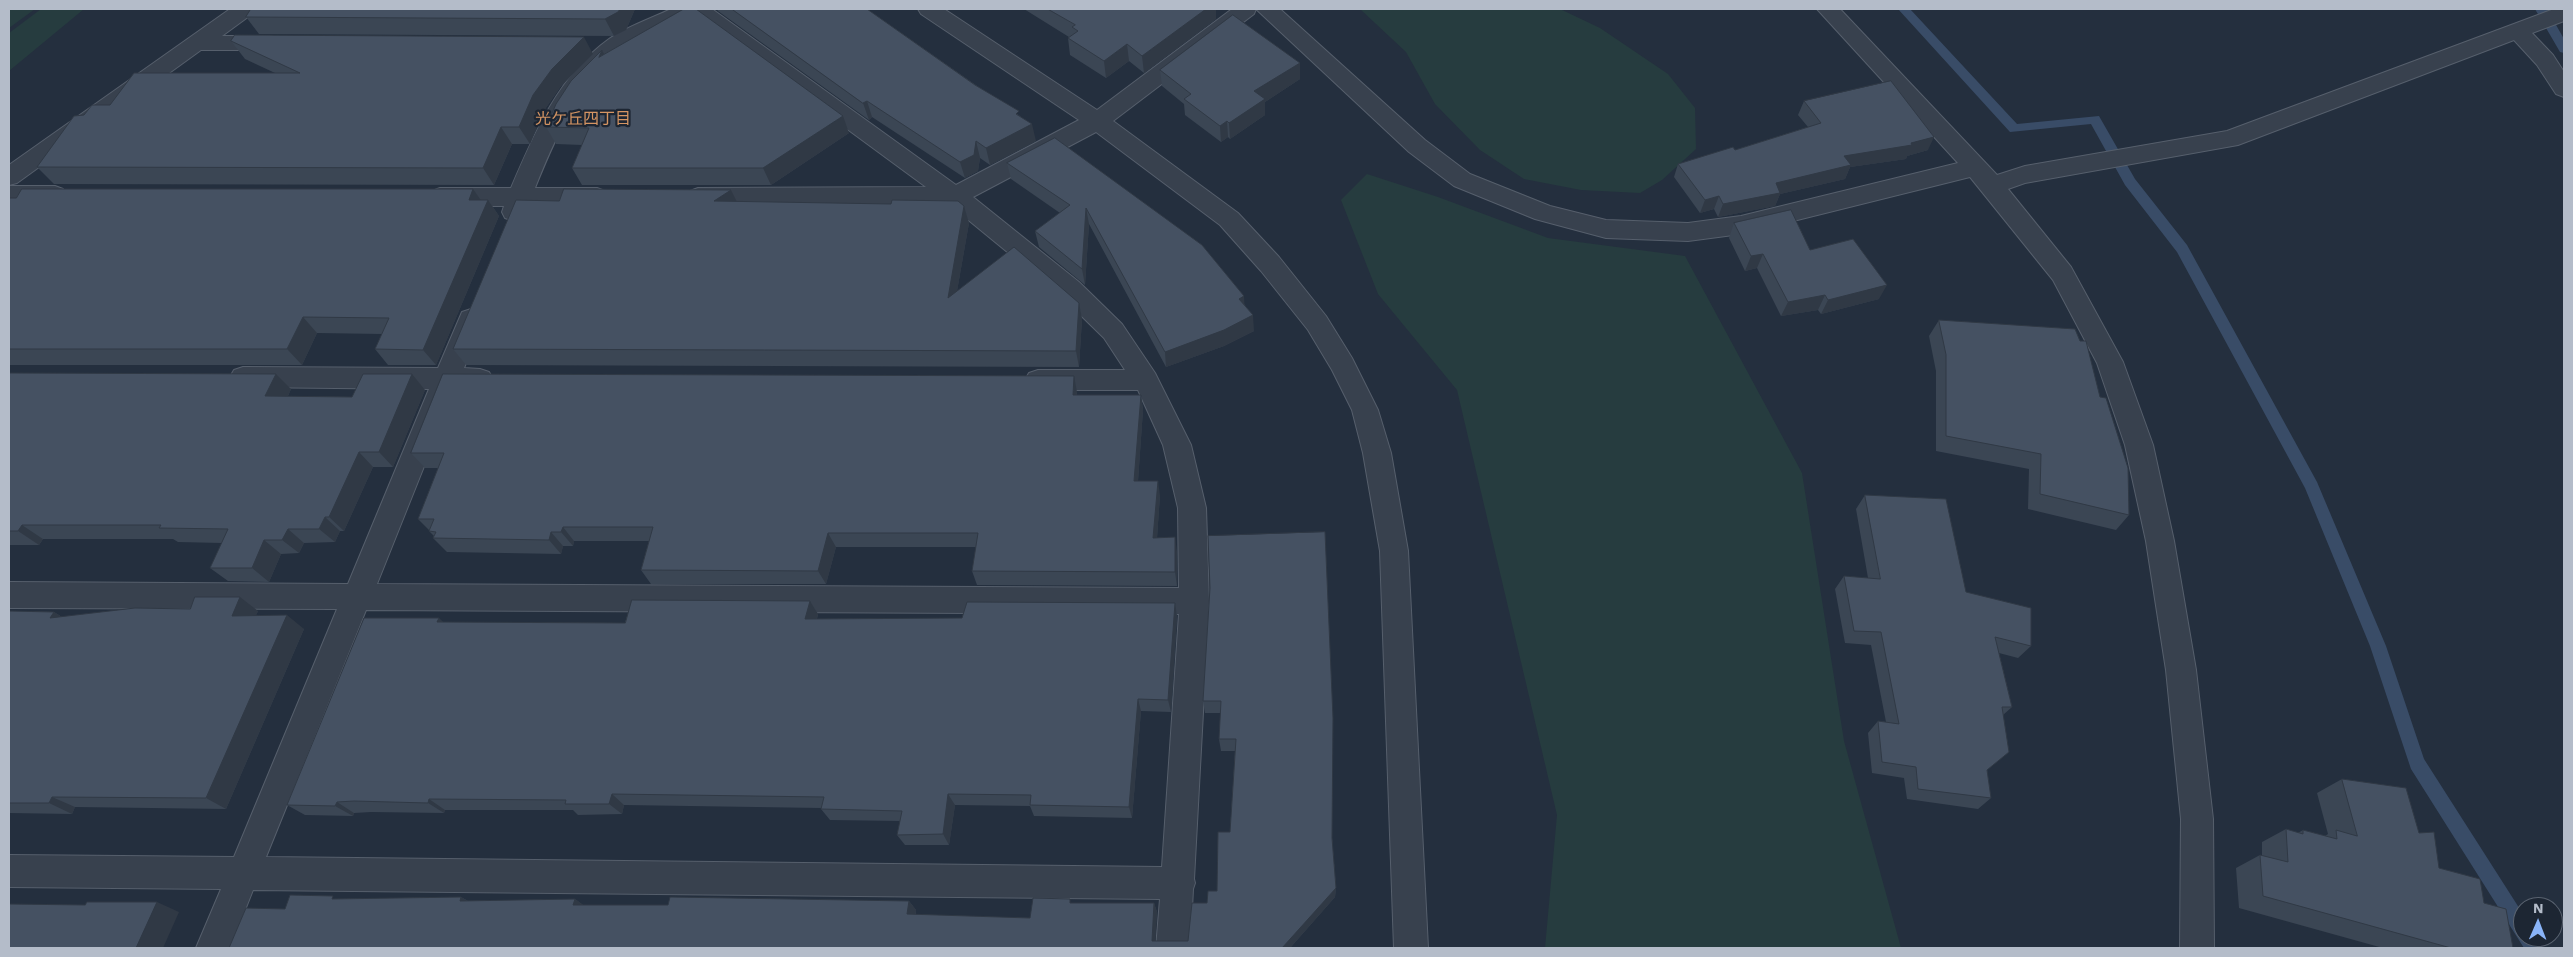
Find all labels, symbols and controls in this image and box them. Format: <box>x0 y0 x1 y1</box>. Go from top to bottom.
district label: 光ケ丘四丁目 <box>535 109 631 129</box>
north arrow <box>2513 897 2563 947</box>
text: N <box>2533 900 2544 916</box>

